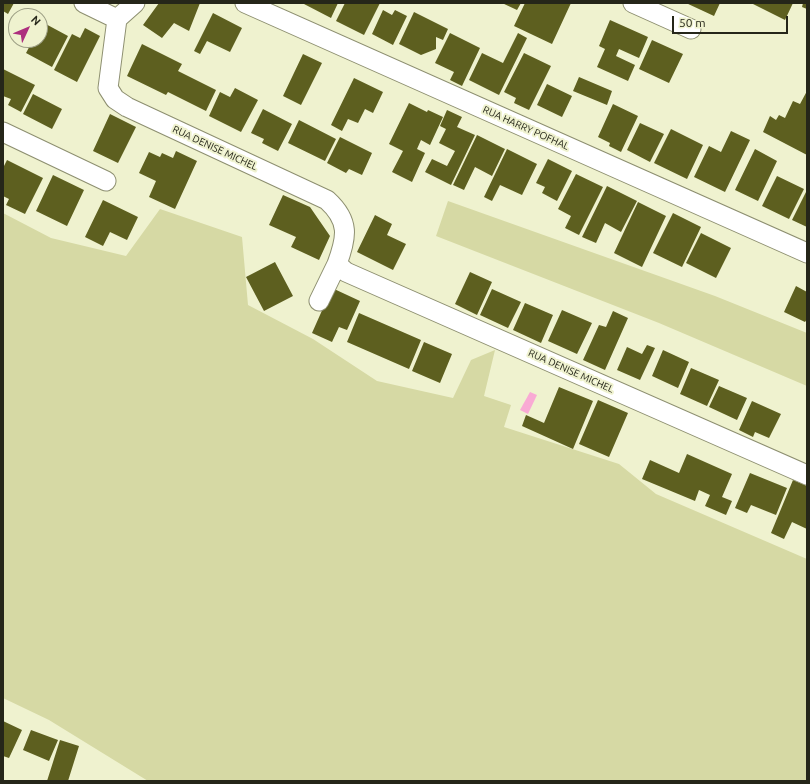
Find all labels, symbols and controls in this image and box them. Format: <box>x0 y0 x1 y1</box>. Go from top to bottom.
north arrow <box>8 8 48 48</box>
scale bar <box>674 8 790 34</box>
text: N <box>29 13 43 27</box>
text: 50 m <box>679 16 706 29</box>
street label: RUA HARRY POFHAL <box>481 104 571 152</box>
street label: RUA DENISE MICHEL <box>171 123 259 173</box>
street label: RUA DENISE MICHEL <box>526 347 616 395</box>

